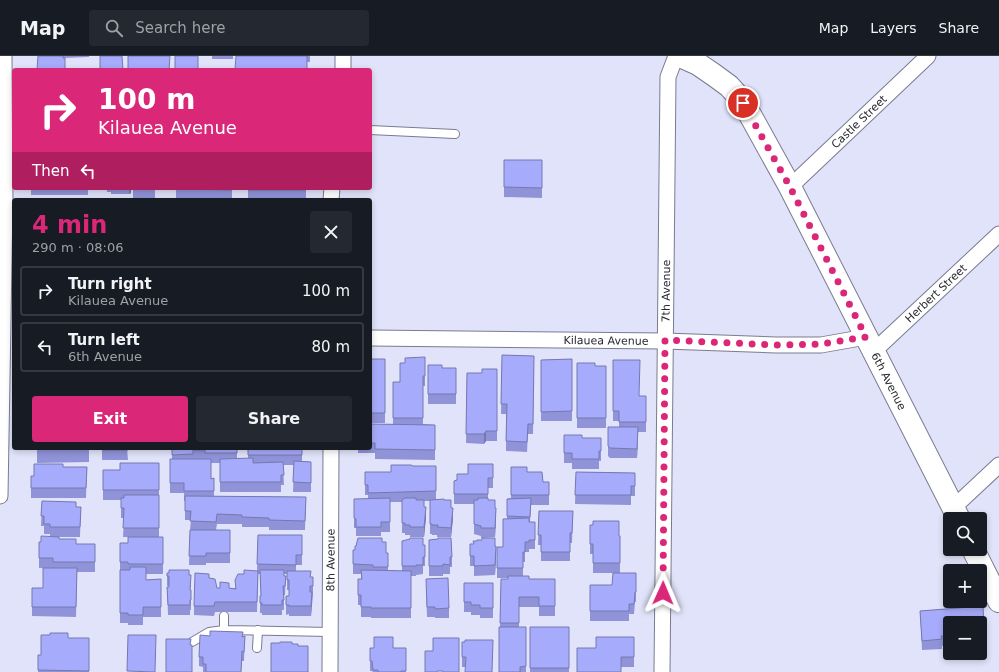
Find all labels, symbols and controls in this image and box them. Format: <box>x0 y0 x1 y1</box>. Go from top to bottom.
search box <box>89 10 369 46</box>
text: Map <box>20 17 65 39</box>
icon: search <box>103 17 125 39</box>
text: Search here <box>135 19 225 37</box>
text: Map <box>819 20 848 36</box>
text: Layers <box>870 20 917 36</box>
text: Share <box>939 20 979 36</box>
text: 100 m <box>98 83 195 116</box>
icon: right <box>32 84 84 136</box>
pin <box>726 86 760 120</box>
icon: arrive <box>732 92 754 114</box>
street label: Castle Street <box>829 92 890 151</box>
text: Kilauea Avenue <box>98 117 237 138</box>
icon: left <box>77 160 99 182</box>
text: Then <box>32 162 69 180</box>
text: 4 min <box>32 211 107 239</box>
button: close <box>310 211 352 253</box>
text: 290 m · 08:06 <box>32 240 123 255</box>
street label: 7th Avenue <box>660 259 673 322</box>
street label: Herbert Street <box>903 261 970 325</box>
text: Turn right <box>68 275 152 293</box>
icon: right <box>34 280 56 302</box>
text: 100 m <box>302 282 350 300</box>
text: Kilauea Avenue <box>68 293 168 308</box>
text: Turn left <box>68 331 140 349</box>
street label: Kilauea Avenue <box>563 334 649 348</box>
icon: left <box>34 336 56 358</box>
text: 80 m <box>312 338 350 356</box>
text: 6th Avenue <box>68 349 142 364</box>
street label: 6th Avenue <box>868 351 909 413</box>
button: Exit <box>32 396 188 442</box>
button: Share <box>196 396 352 442</box>
map controls <box>943 512 987 660</box>
button: search <box>943 512 987 556</box>
street label: 8th Avenue <box>324 528 338 591</box>
button: + <box>943 564 987 608</box>
position arrow <box>642 572 684 614</box>
button: − <box>943 616 987 660</box>

